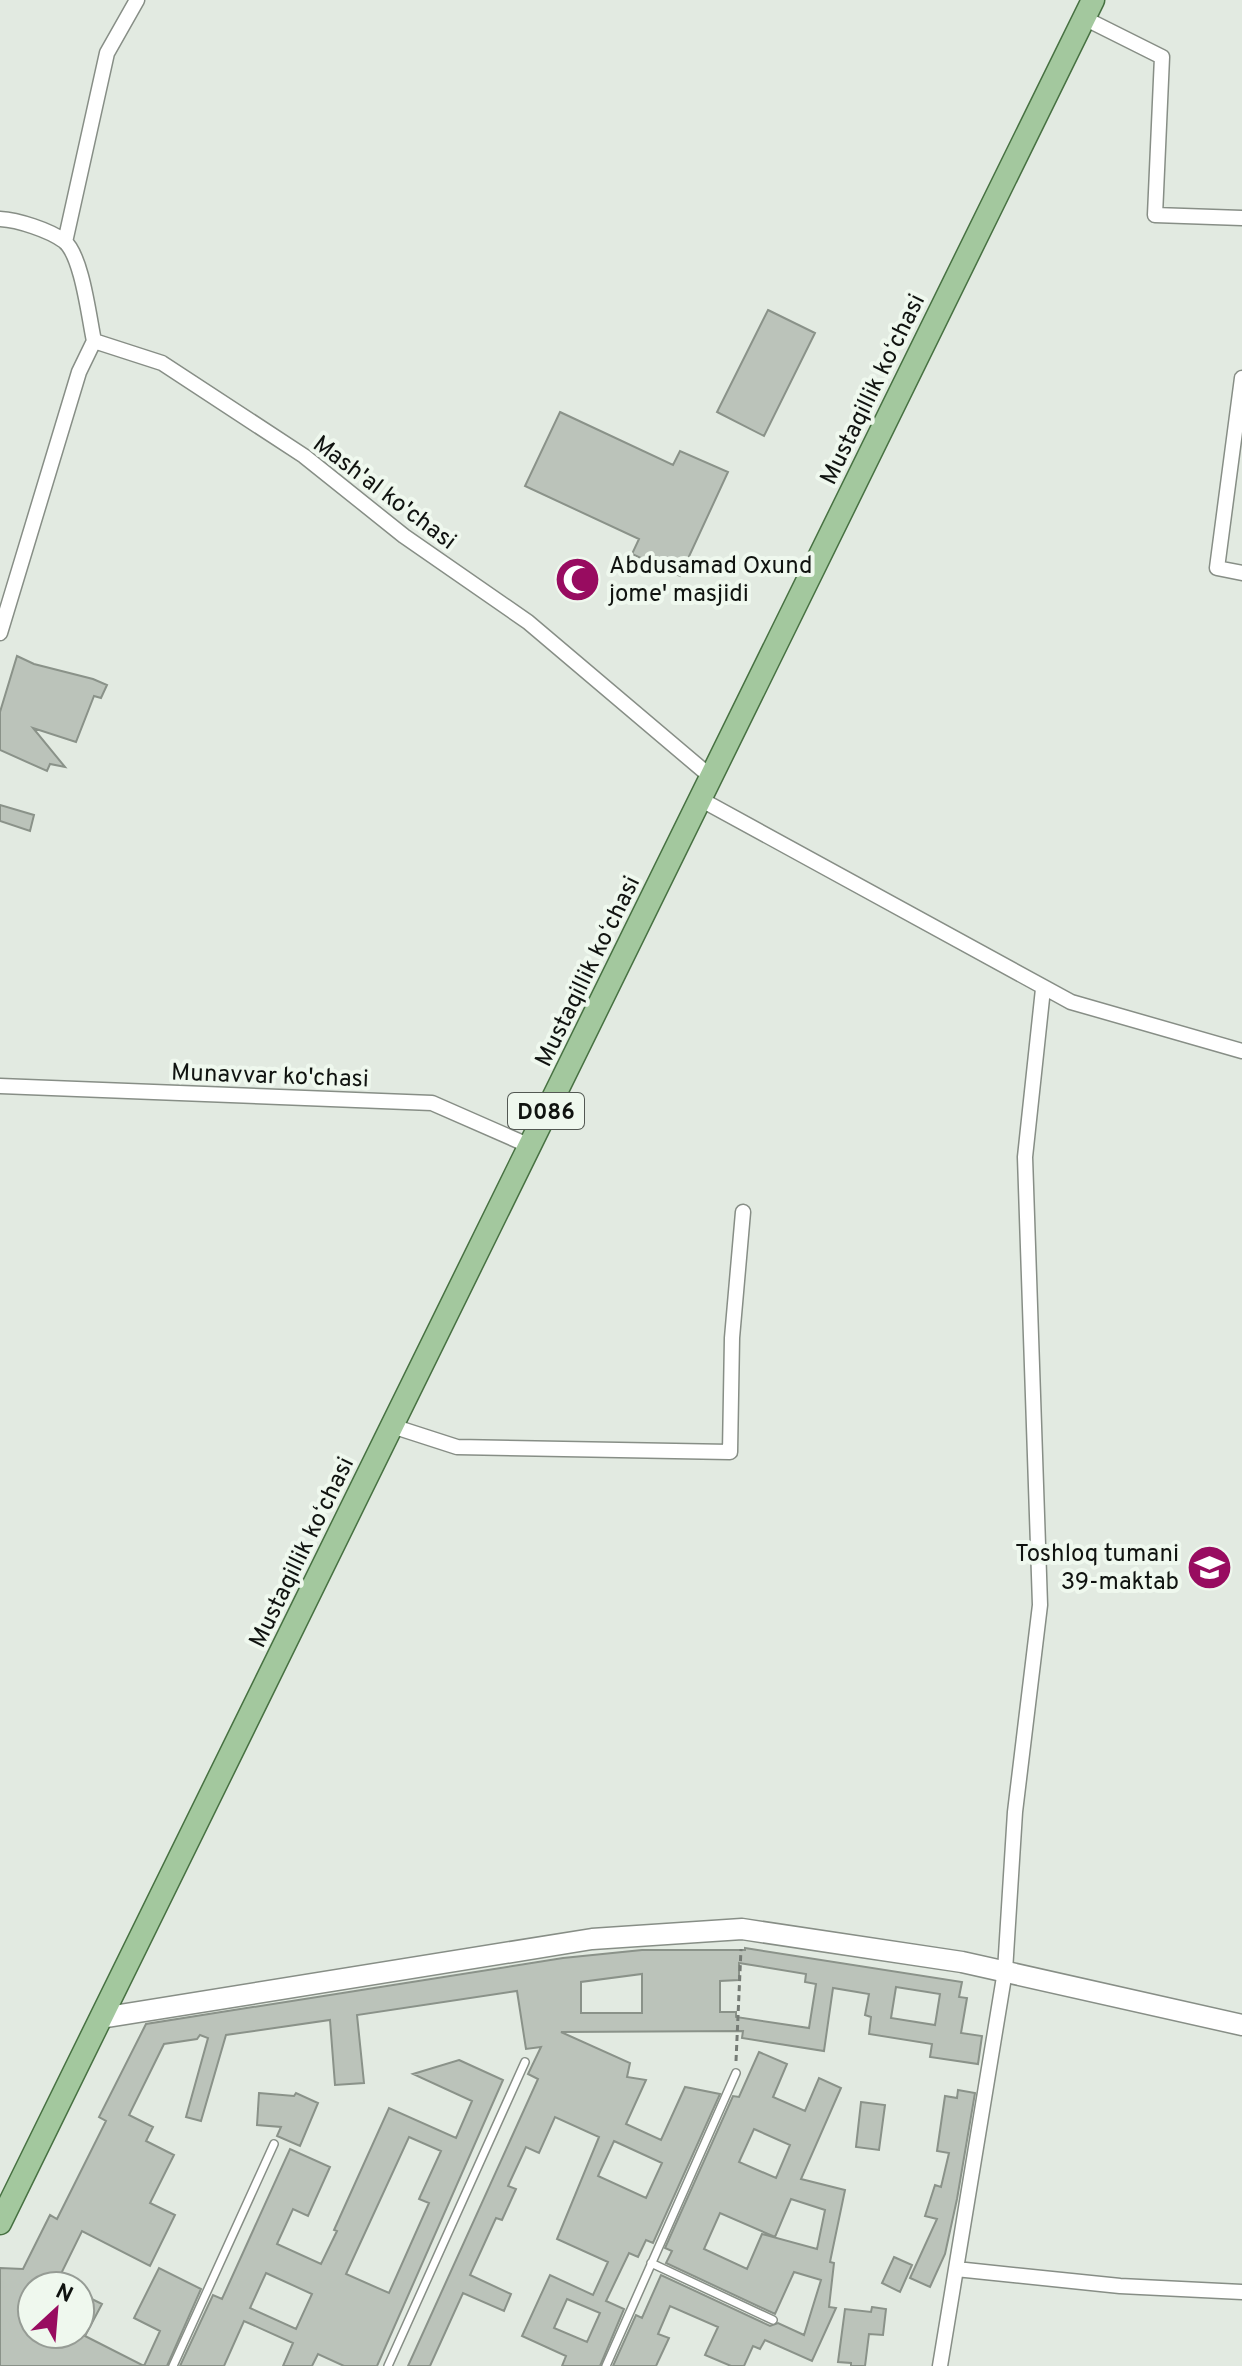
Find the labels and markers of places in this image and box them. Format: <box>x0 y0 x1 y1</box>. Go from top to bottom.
place label: Abdusamad Oxund jome' masjidi <box>607 552 813 610</box>
mosque icon: Abdusamad Oxund jome' masjidi <box>554 555 602 603</box>
place label: Toshloq tumani 39-maktab <box>1015 1540 1179 1598</box>
school or university icon: Toshloq tumani 39-maktab <box>1186 1543 1234 1591</box>

